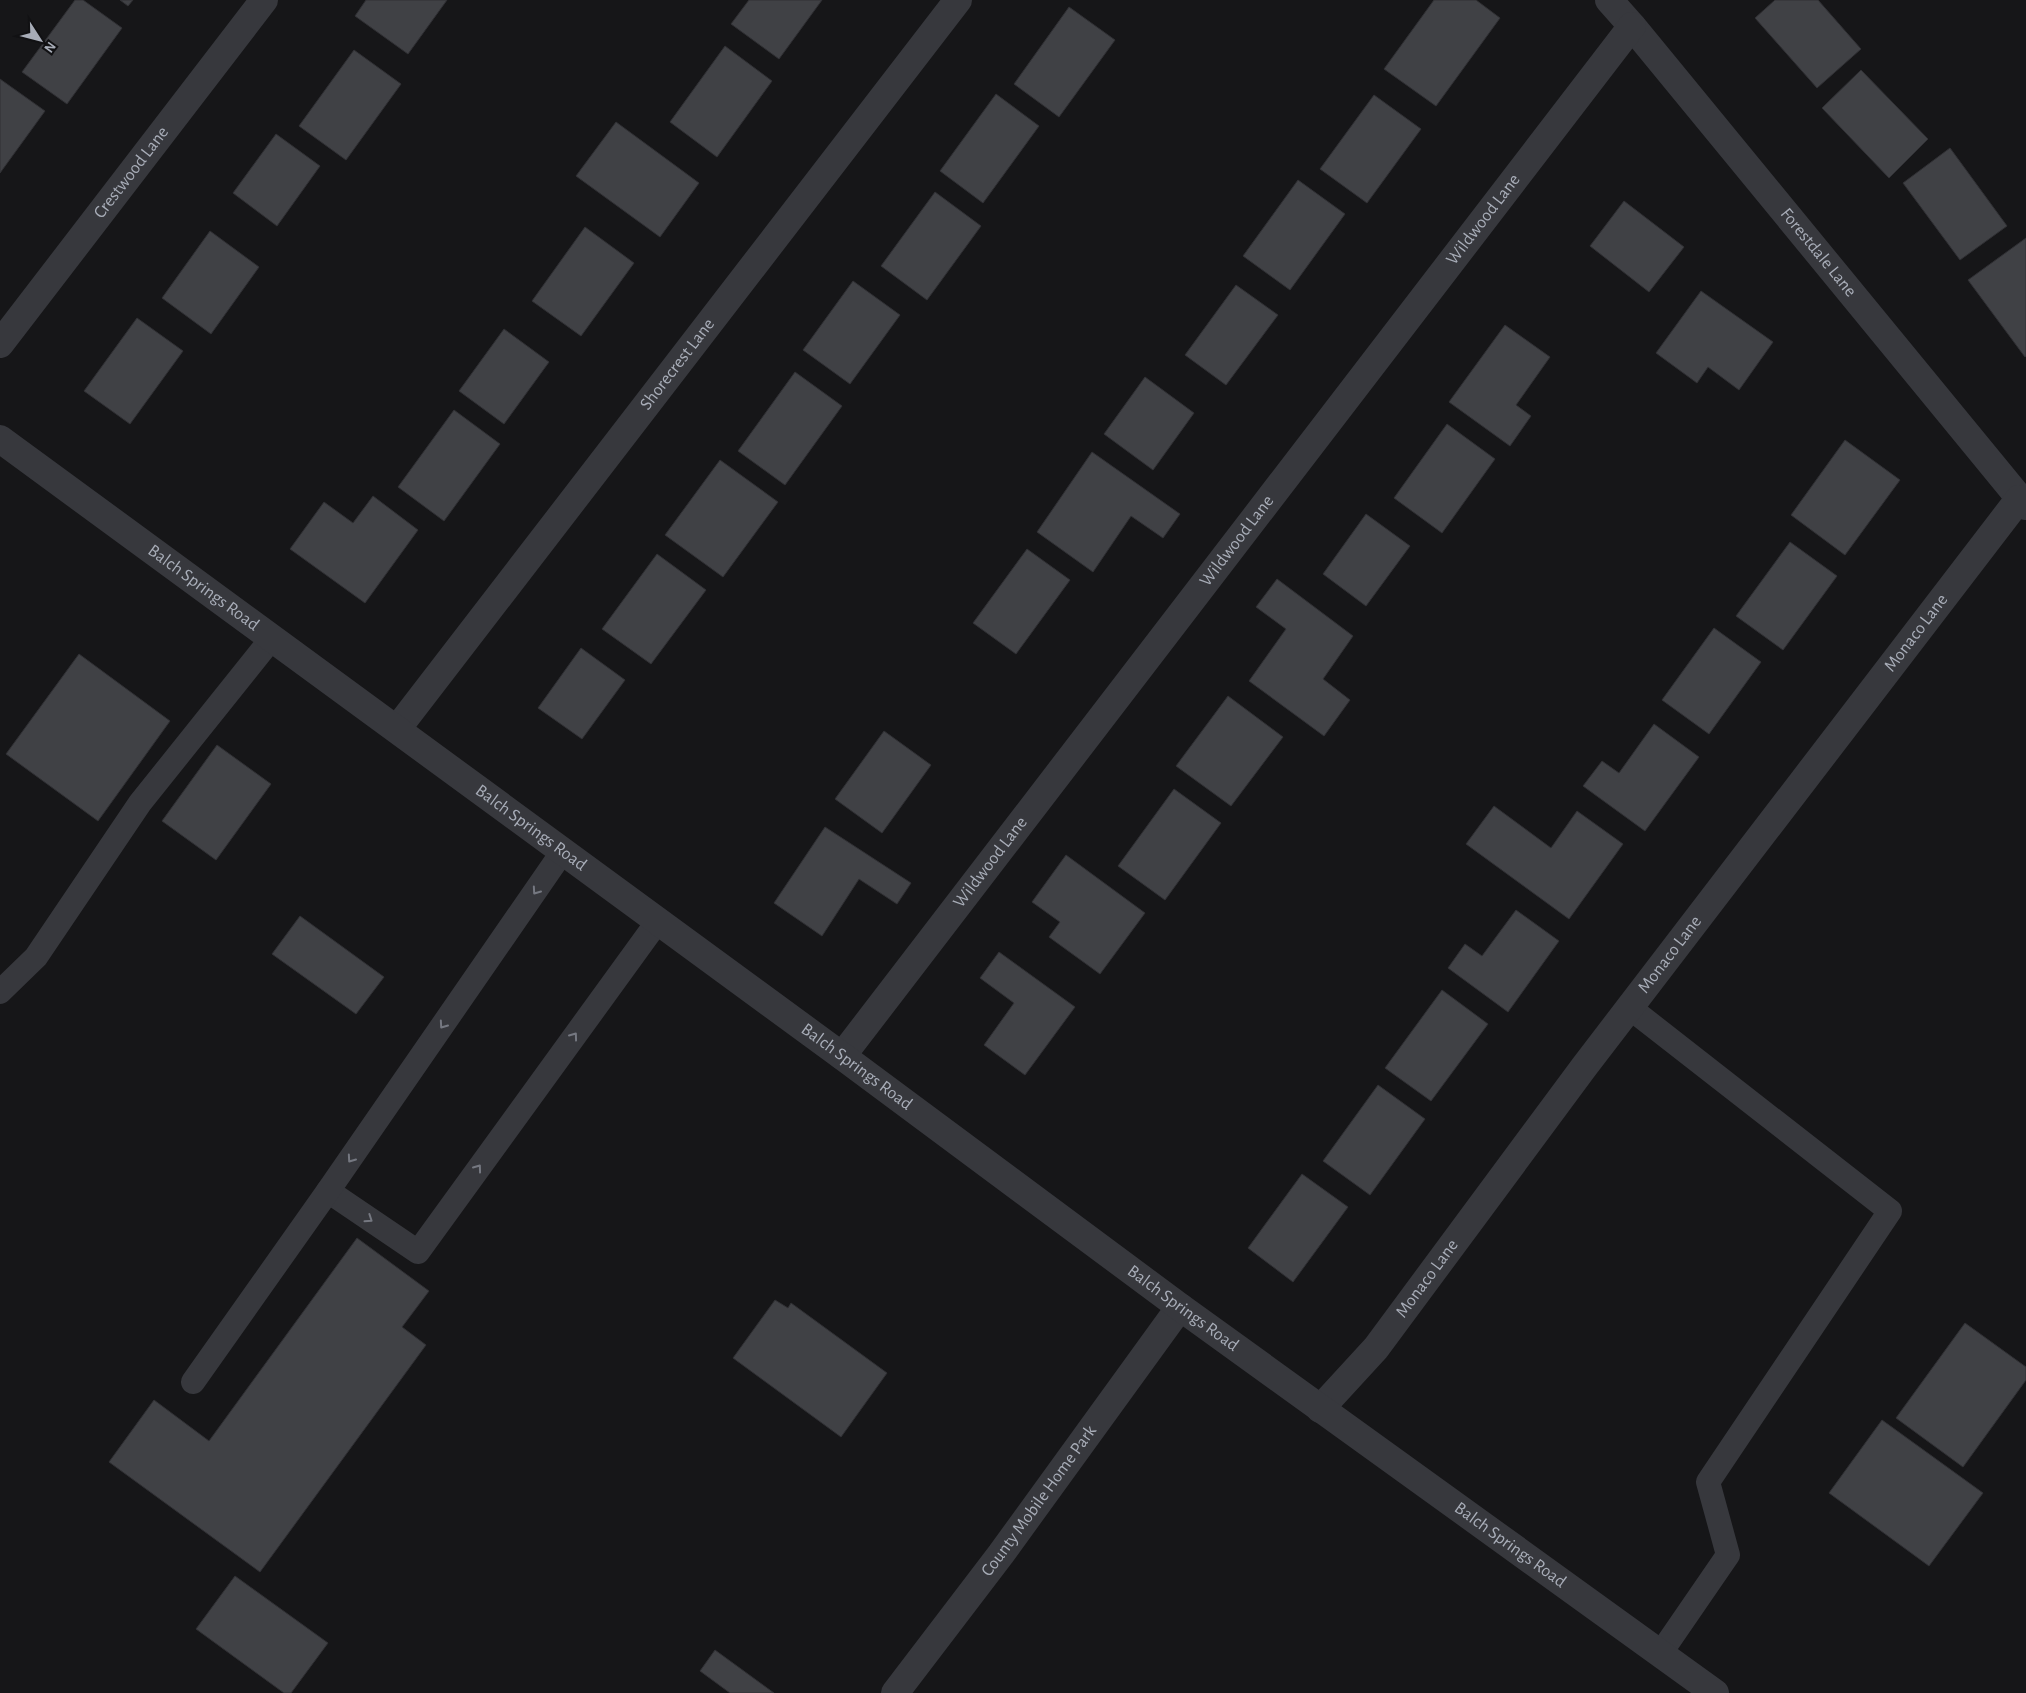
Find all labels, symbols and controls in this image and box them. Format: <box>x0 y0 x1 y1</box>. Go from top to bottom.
north arrow <box>15 15 65 65</box>
text: N <box>41 39 58 55</box>
street label: Crestwood Lane <box>91 123 172 222</box>
street label: Wildwood Lane <box>1443 171 1524 269</box>
street label: Forestdale Lane <box>1777 205 1860 300</box>
street label: Shorecrest Lane <box>637 315 718 414</box>
street label: Wildwood Lane <box>1197 492 1277 590</box>
street label: Balch Springs Road <box>144 541 262 635</box>
street label: Monaco Lane <box>1881 591 1951 675</box>
street label: Balch Springs Road <box>472 781 590 874</box>
street label: Wildwood Lane <box>950 814 1031 911</box>
one-way arrow <box>533 886 542 895</box>
street label: Monaco Lane <box>1635 913 1705 997</box>
one-way arrow <box>440 1019 449 1029</box>
street label: Balch Springs Road <box>798 1020 915 1114</box>
one-way arrow <box>568 1033 577 1042</box>
one-way arrow <box>348 1153 357 1163</box>
one-way arrow <box>473 1165 481 1174</box>
one-way arrow <box>364 1212 373 1222</box>
street label: Monaco Lane <box>1393 1236 1462 1321</box>
street label: Balch Springs Road <box>1124 1262 1242 1355</box>
street label: County Mobile Home Park <box>978 1422 1100 1580</box>
street label: Balch Springs Road <box>1451 1499 1569 1591</box>

